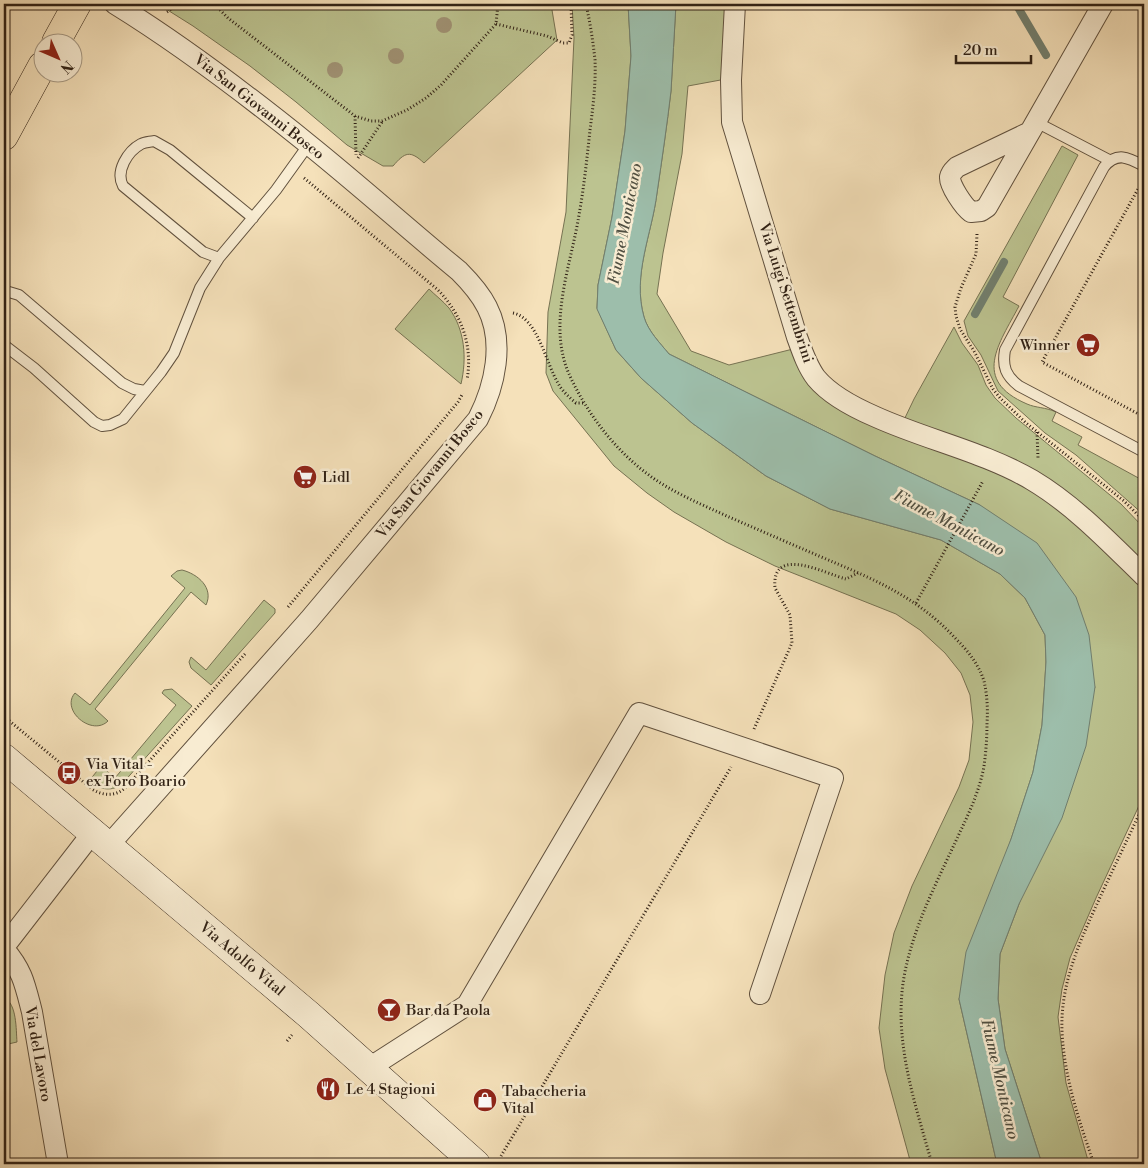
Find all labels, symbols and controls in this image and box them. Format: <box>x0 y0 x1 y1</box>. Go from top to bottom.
north arrow <box>32 32 82 82</box>
scale bar <box>956 32 1030 64</box>
text: 20 m <box>963 41 998 60</box>
street label: Via San Giovanni Bosco <box>189 50 328 164</box>
text: N <box>56 56 77 77</box>
water label: Fiume Monticano <box>603 162 647 286</box>
street label: Via Luigi Settembrini <box>754 220 818 366</box>
supermarket icon: Winner <box>1075 332 1101 358</box>
place label: Winner <box>1019 336 1071 355</box>
street label: Via San Giovanni Bosco <box>372 406 488 543</box>
supermarket icon: Lidl <box>292 464 318 490</box>
place label: Lidl <box>322 468 350 487</box>
water label: Fiume Monticano <box>890 485 1008 561</box>
place label: Via Vital - ex Foro Boario <box>85 755 186 791</box>
bus stop icon: Via Vital - ex Foro Boario <box>56 760 82 786</box>
street label: Via Adolfo Vital <box>195 917 289 1001</box>
bar icon: Bar da Paola <box>376 997 402 1023</box>
place label: Bar da Paola <box>405 1001 491 1020</box>
street label: Via del Lavoro <box>20 1004 56 1103</box>
water label: Fiume Monticano <box>976 1017 1024 1141</box>
restaurant icon: Le 4 Stagioni <box>315 1076 341 1102</box>
place label: Le 4 Stagioni <box>346 1080 435 1099</box>
place label: Tabaccheria Vital <box>501 1082 587 1118</box>
shop icon: Tabaccheria Vital <box>472 1087 498 1113</box>

